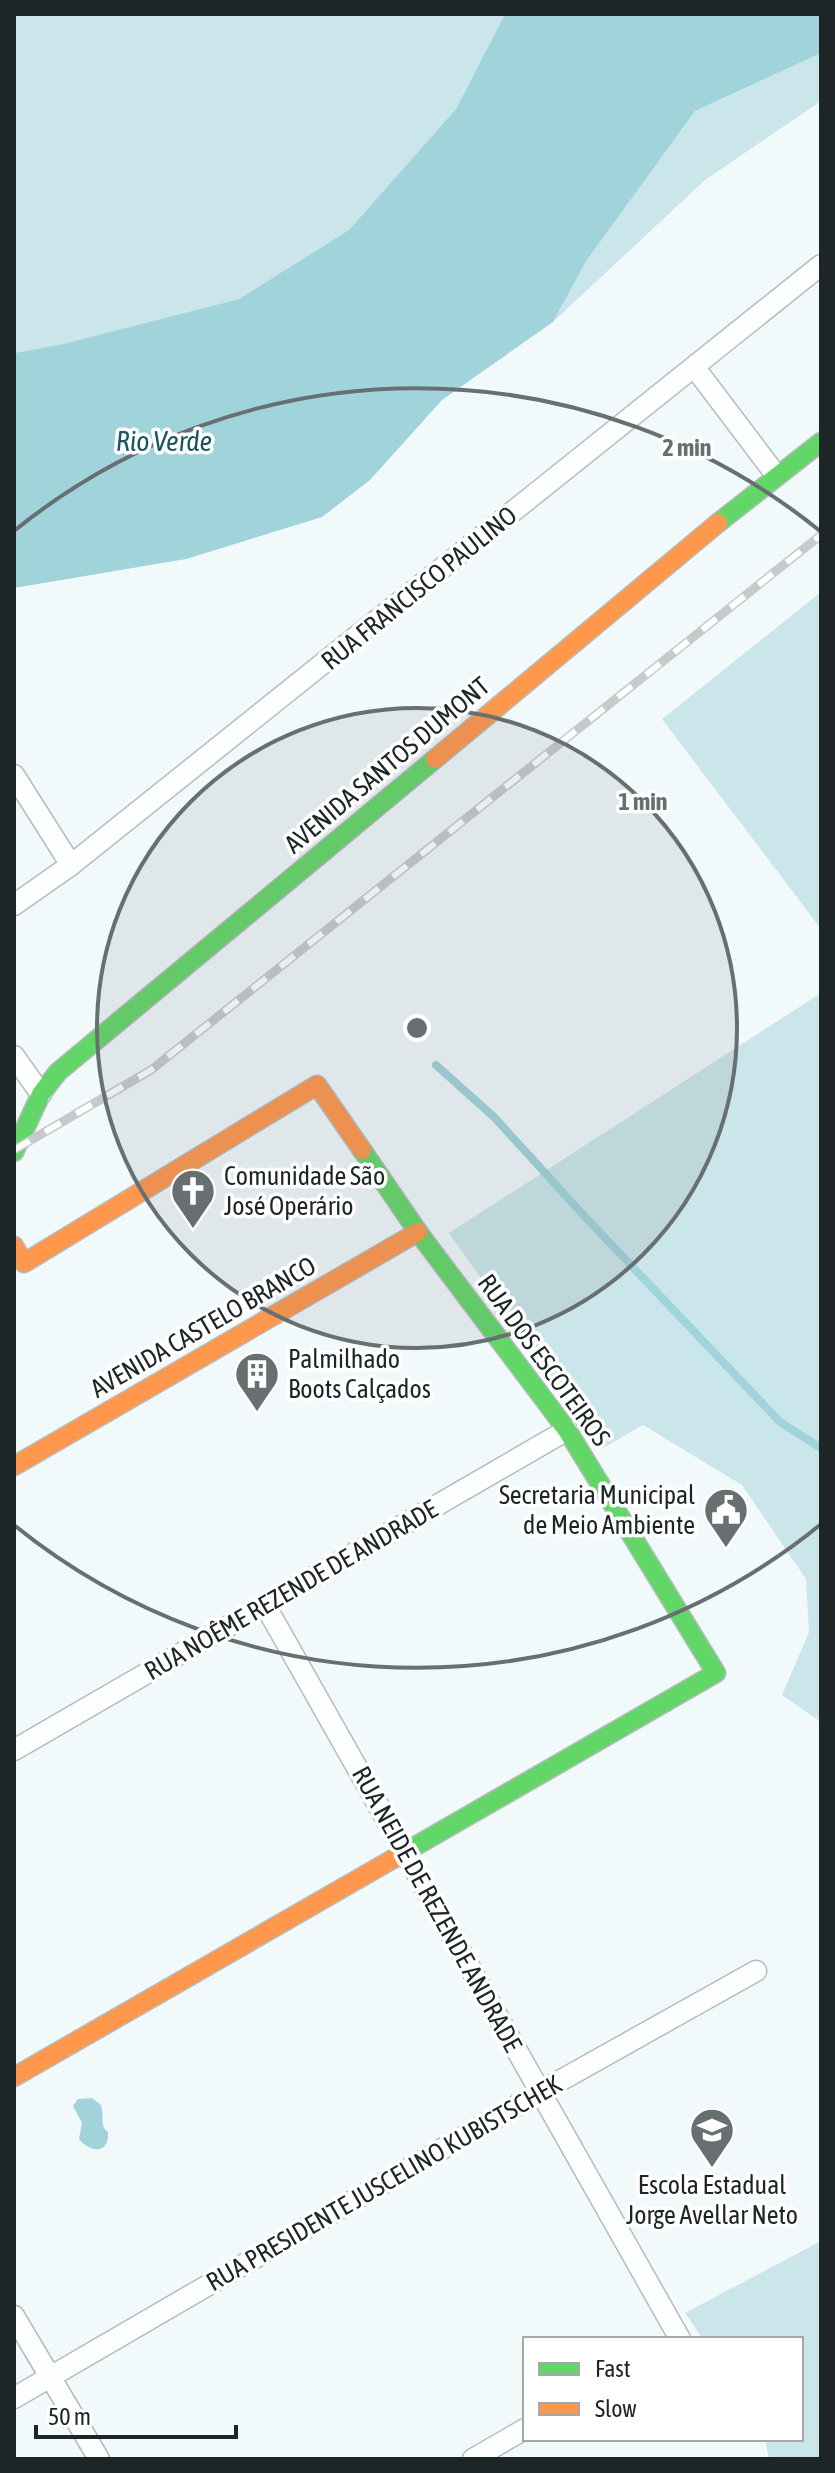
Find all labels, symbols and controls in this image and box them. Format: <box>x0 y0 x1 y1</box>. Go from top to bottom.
water label: Rio Verde <box>116 425 212 457</box>
text: 2 min <box>662 434 712 461</box>
street label: RUA FRANCISCO PAULINO <box>315 500 523 676</box>
street label: AVENIDA SANTOS DUMONT <box>279 670 496 859</box>
text: 1 min <box>618 788 668 815</box>
centre of rings <box>403 1014 431 1042</box>
place label: Comunidade São José Operário <box>224 1161 385 1221</box>
church icon: Comunidade São José Operário <box>169 1167 217 1230</box>
street label: AVENIDA CASTELO BRANCO <box>85 1250 321 1404</box>
street label: RUA DOS ESCOTEIROS <box>472 1268 616 1452</box>
place label: Palmilhado Boots Calçados <box>288 1344 431 1404</box>
building icon: Palmilhado Boots Calçados <box>233 1350 281 1413</box>
place label: Secretaria Municipal de Meio Ambiente <box>499 1480 695 1540</box>
public building icon: Secretaria Municipal de Meio Ambiente <box>702 1486 750 1549</box>
street label: RUA NOÊME REZENDE DE ANDRADE <box>139 1494 443 1686</box>
street label: RUA NEIDE DE REZENDE ANDRADE <box>346 1761 528 2057</box>
street label: RUA PRESIDENTE JUSCELINO KUBISTSCHEK <box>201 2069 567 2297</box>
school or university icon: Escola Estadual Jorge Avellar Neto <box>688 2106 736 2169</box>
place label: Escola Estadual Jorge Avellar Neto <box>626 2170 798 2230</box>
legend <box>523 2337 803 2441</box>
text: Fast <box>595 2355 631 2382</box>
scale bar <box>36 2389 236 2439</box>
text: Slow <box>595 2395 637 2422</box>
text: 50 m <box>48 2403 91 2430</box>

